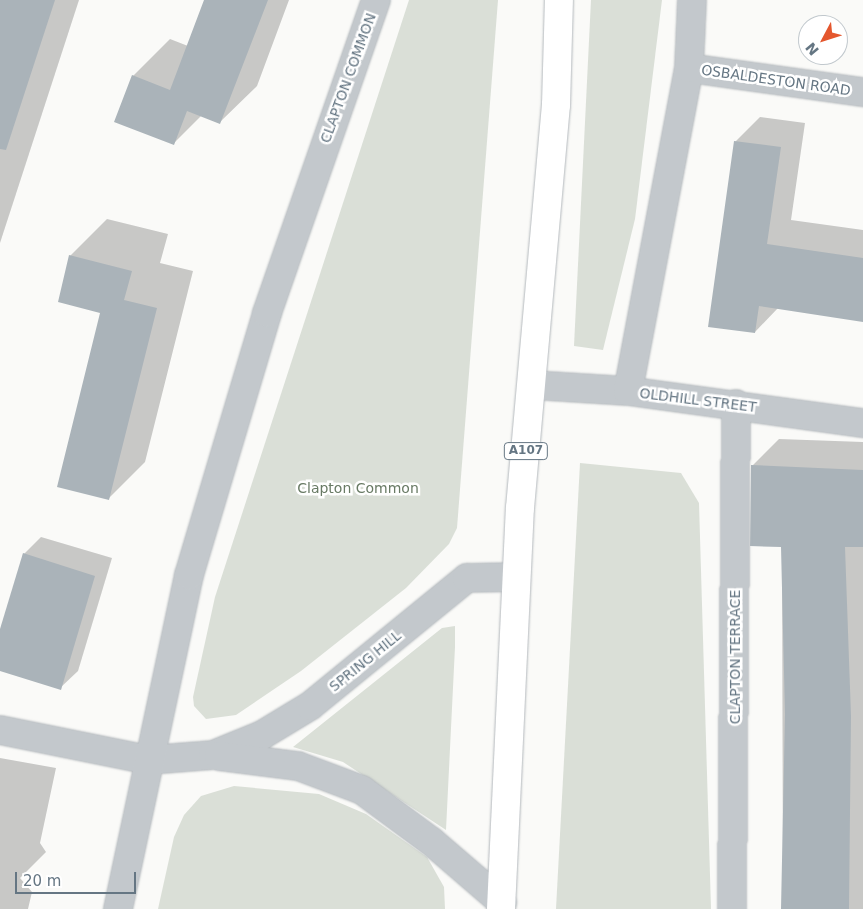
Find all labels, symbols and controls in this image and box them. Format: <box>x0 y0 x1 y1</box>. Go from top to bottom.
street label: CLAPTON COMMON <box>317 11 379 145</box>
north arrow <box>798 15 848 65</box>
text: N <box>802 39 822 59</box>
street label: OSBALDESTON ROAD <box>700 61 852 99</box>
street label: OLDHILL STREET <box>639 384 757 416</box>
road number: A107 <box>504 442 548 461</box>
park label: Clapton Common <box>297 480 419 496</box>
street label: CLAPTON TERRACE <box>727 590 743 724</box>
street label: SPRING HILL <box>326 627 404 695</box>
scale bar <box>18 862 139 894</box>
text: 20 m <box>23 872 61 890</box>

